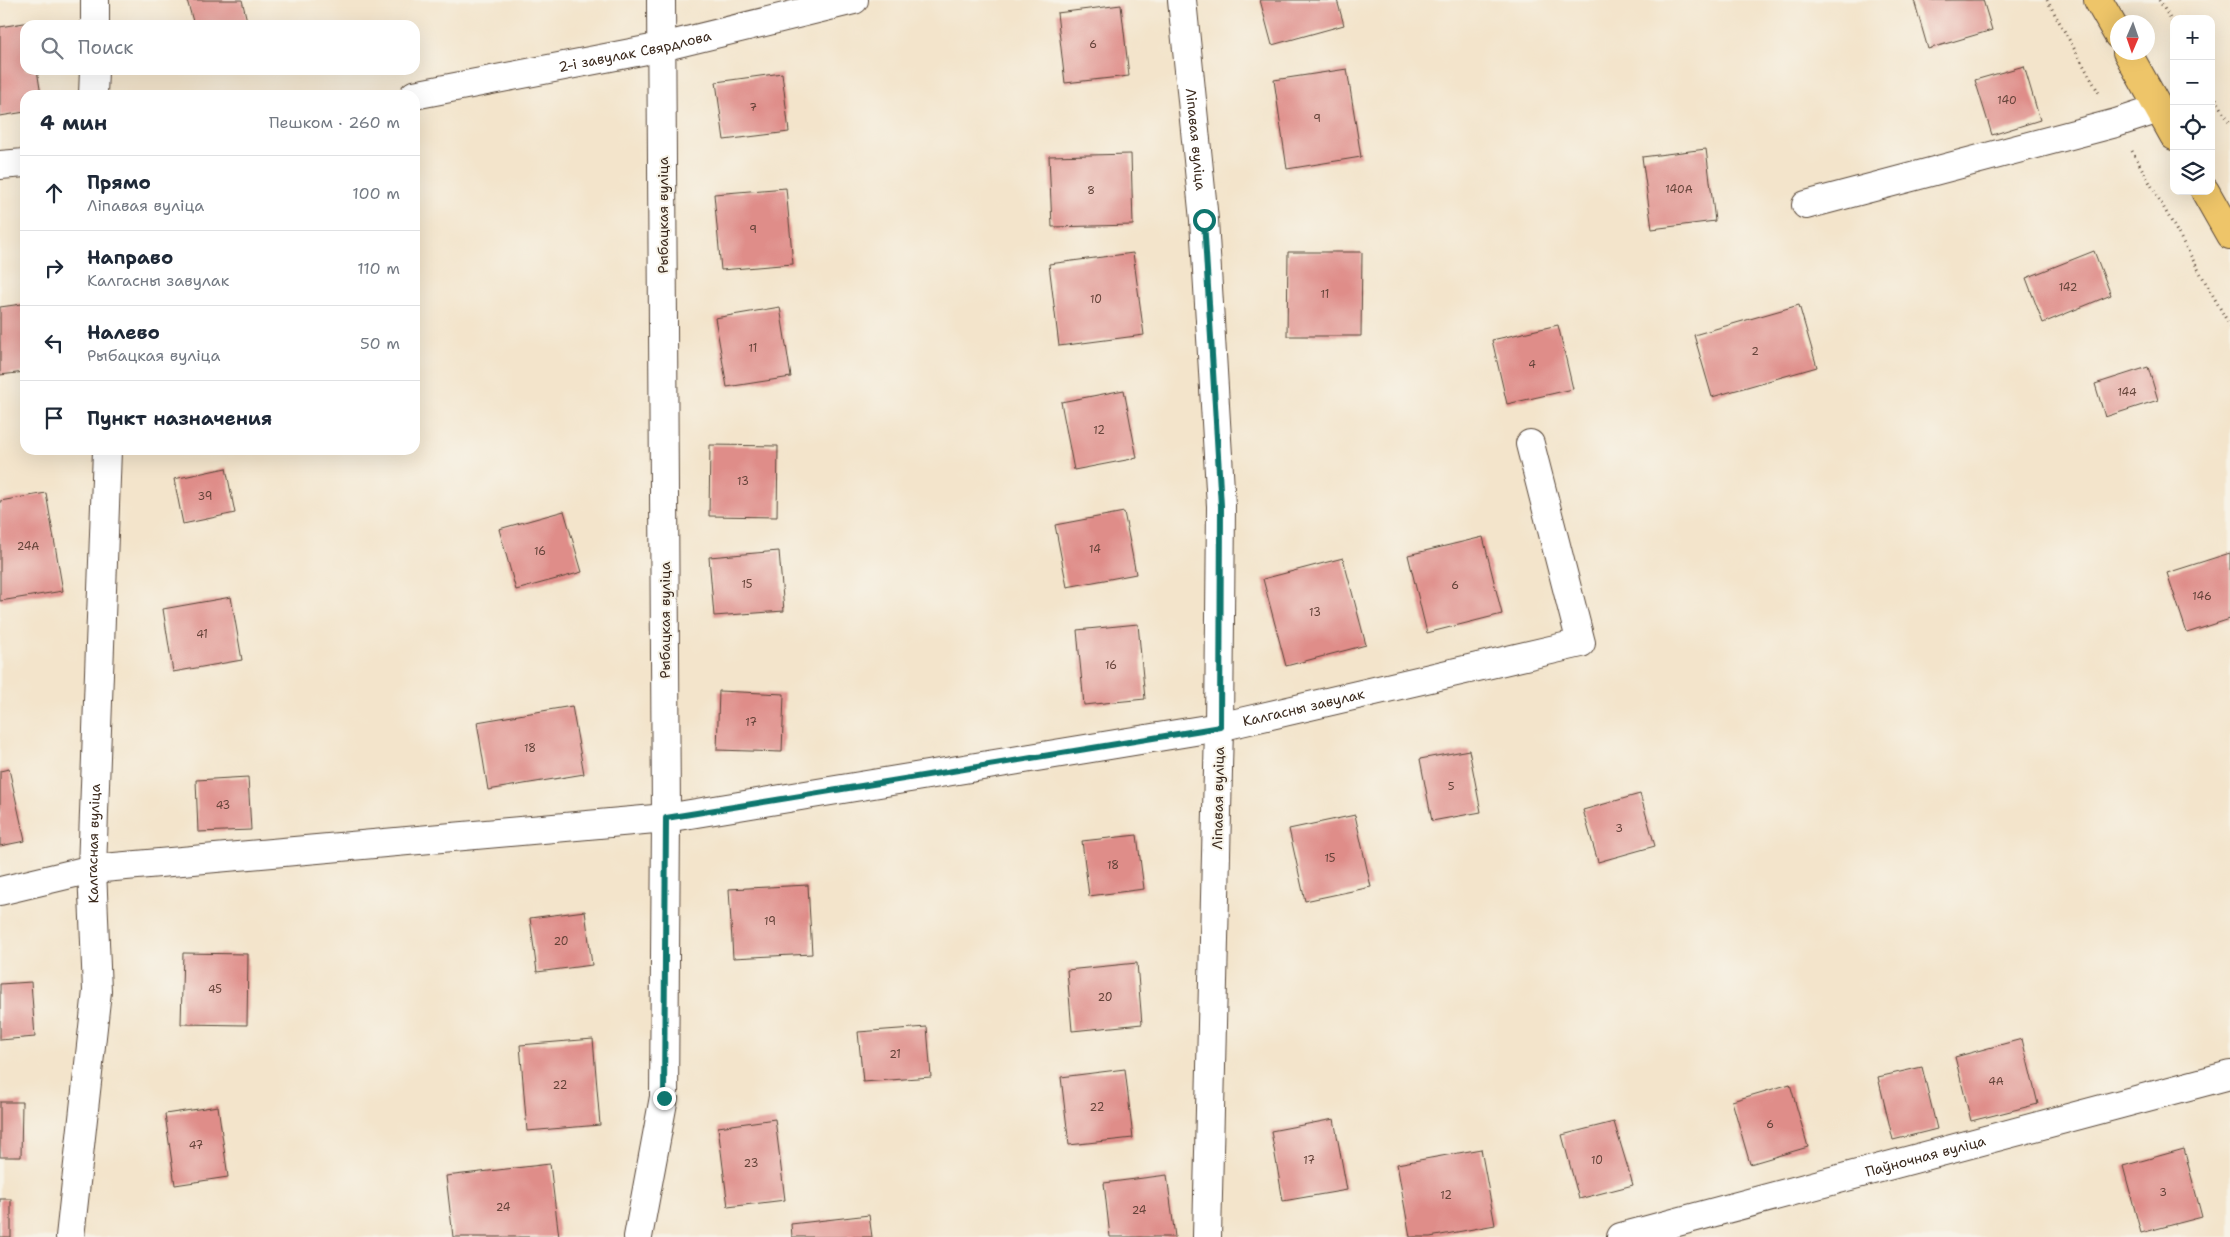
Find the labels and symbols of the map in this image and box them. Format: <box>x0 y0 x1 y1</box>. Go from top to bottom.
north arrow <box>2110 15 2155 60</box>
street label: 2-і завулак Свярдлова <box>557 26 713 76</box>
house number: 6 <box>1089 37 1097 52</box>
street label: Ліпавая вуліца <box>1182 87 1210 192</box>
house number: 140 <box>1997 93 2017 108</box>
house number: 7 <box>749 100 757 115</box>
house number: 9 <box>1313 111 1321 126</box>
street label: Рыбацкая вуліца <box>654 156 672 273</box>
house number: 140А <box>1665 182 1693 197</box>
house number: 8 <box>1087 183 1095 198</box>
route start <box>1193 209 1216 232</box>
house number: 9 <box>749 222 757 237</box>
house number: 142 <box>2059 280 2077 295</box>
house number: 11 <box>1321 287 1329 302</box>
house number: 10 <box>1090 292 1102 307</box>
house number: 11 <box>749 341 757 356</box>
house number: 2 <box>1751 344 1759 359</box>
house number: 4 <box>1528 357 1536 372</box>
house number: 144 <box>2117 385 2137 400</box>
house number: 12 <box>1093 423 1105 438</box>
house number: 13 <box>737 474 749 489</box>
house number: 39 <box>198 489 212 504</box>
house number: 24А <box>17 539 39 554</box>
house number: 14 <box>1089 542 1101 557</box>
house number: 16 <box>534 544 546 559</box>
street label: Рыбацкая вуліца <box>656 561 674 678</box>
house number: 15 <box>741 577 753 592</box>
house number: 6 <box>1451 578 1459 593</box>
house number: 146 <box>2192 589 2212 604</box>
house number: 13 <box>1309 605 1321 620</box>
house number: 41 <box>196 627 208 642</box>
house number: 16 <box>1105 658 1117 673</box>
street label: Калгасны завулак <box>1241 684 1367 730</box>
house number: 17 <box>745 715 757 730</box>
house number: 18 <box>524 741 536 756</box>
street label: Ліпавая вуліца <box>1208 746 1228 849</box>
house number: 5 <box>1448 779 1455 794</box>
street label: Калгасная вуліца <box>83 783 104 904</box>
house number: 43 <box>216 798 230 813</box>
house number: 3 <box>1615 821 1623 836</box>
house number: 15 <box>1324 851 1336 866</box>
house number: 18 <box>1107 858 1119 873</box>
house number: 19 <box>764 914 776 929</box>
house number: 20 <box>553 934 569 949</box>
house number: 45 <box>208 982 222 997</box>
house number: 20 <box>1097 990 1113 1005</box>
house number: 21 <box>889 1047 901 1062</box>
house number: 4А <box>1988 1074 2004 1089</box>
house number: 22 <box>553 1078 567 1093</box>
route end <box>653 1087 676 1110</box>
house number: 22 <box>1090 1100 1104 1115</box>
house number: 6 <box>1766 1117 1774 1132</box>
street label: Паўночная вуліца <box>1863 1131 1988 1181</box>
house number: 47 <box>189 1138 204 1153</box>
house number: 17 <box>1303 1153 1315 1168</box>
house number: 10 <box>1591 1153 1603 1168</box>
house number: 23 <box>744 1156 758 1171</box>
house number: 3 <box>2159 1185 2167 1200</box>
house number: 12 <box>1440 1188 1452 1203</box>
house number: 24 <box>496 1200 511 1215</box>
house number: 24 <box>1132 1203 1147 1218</box>

